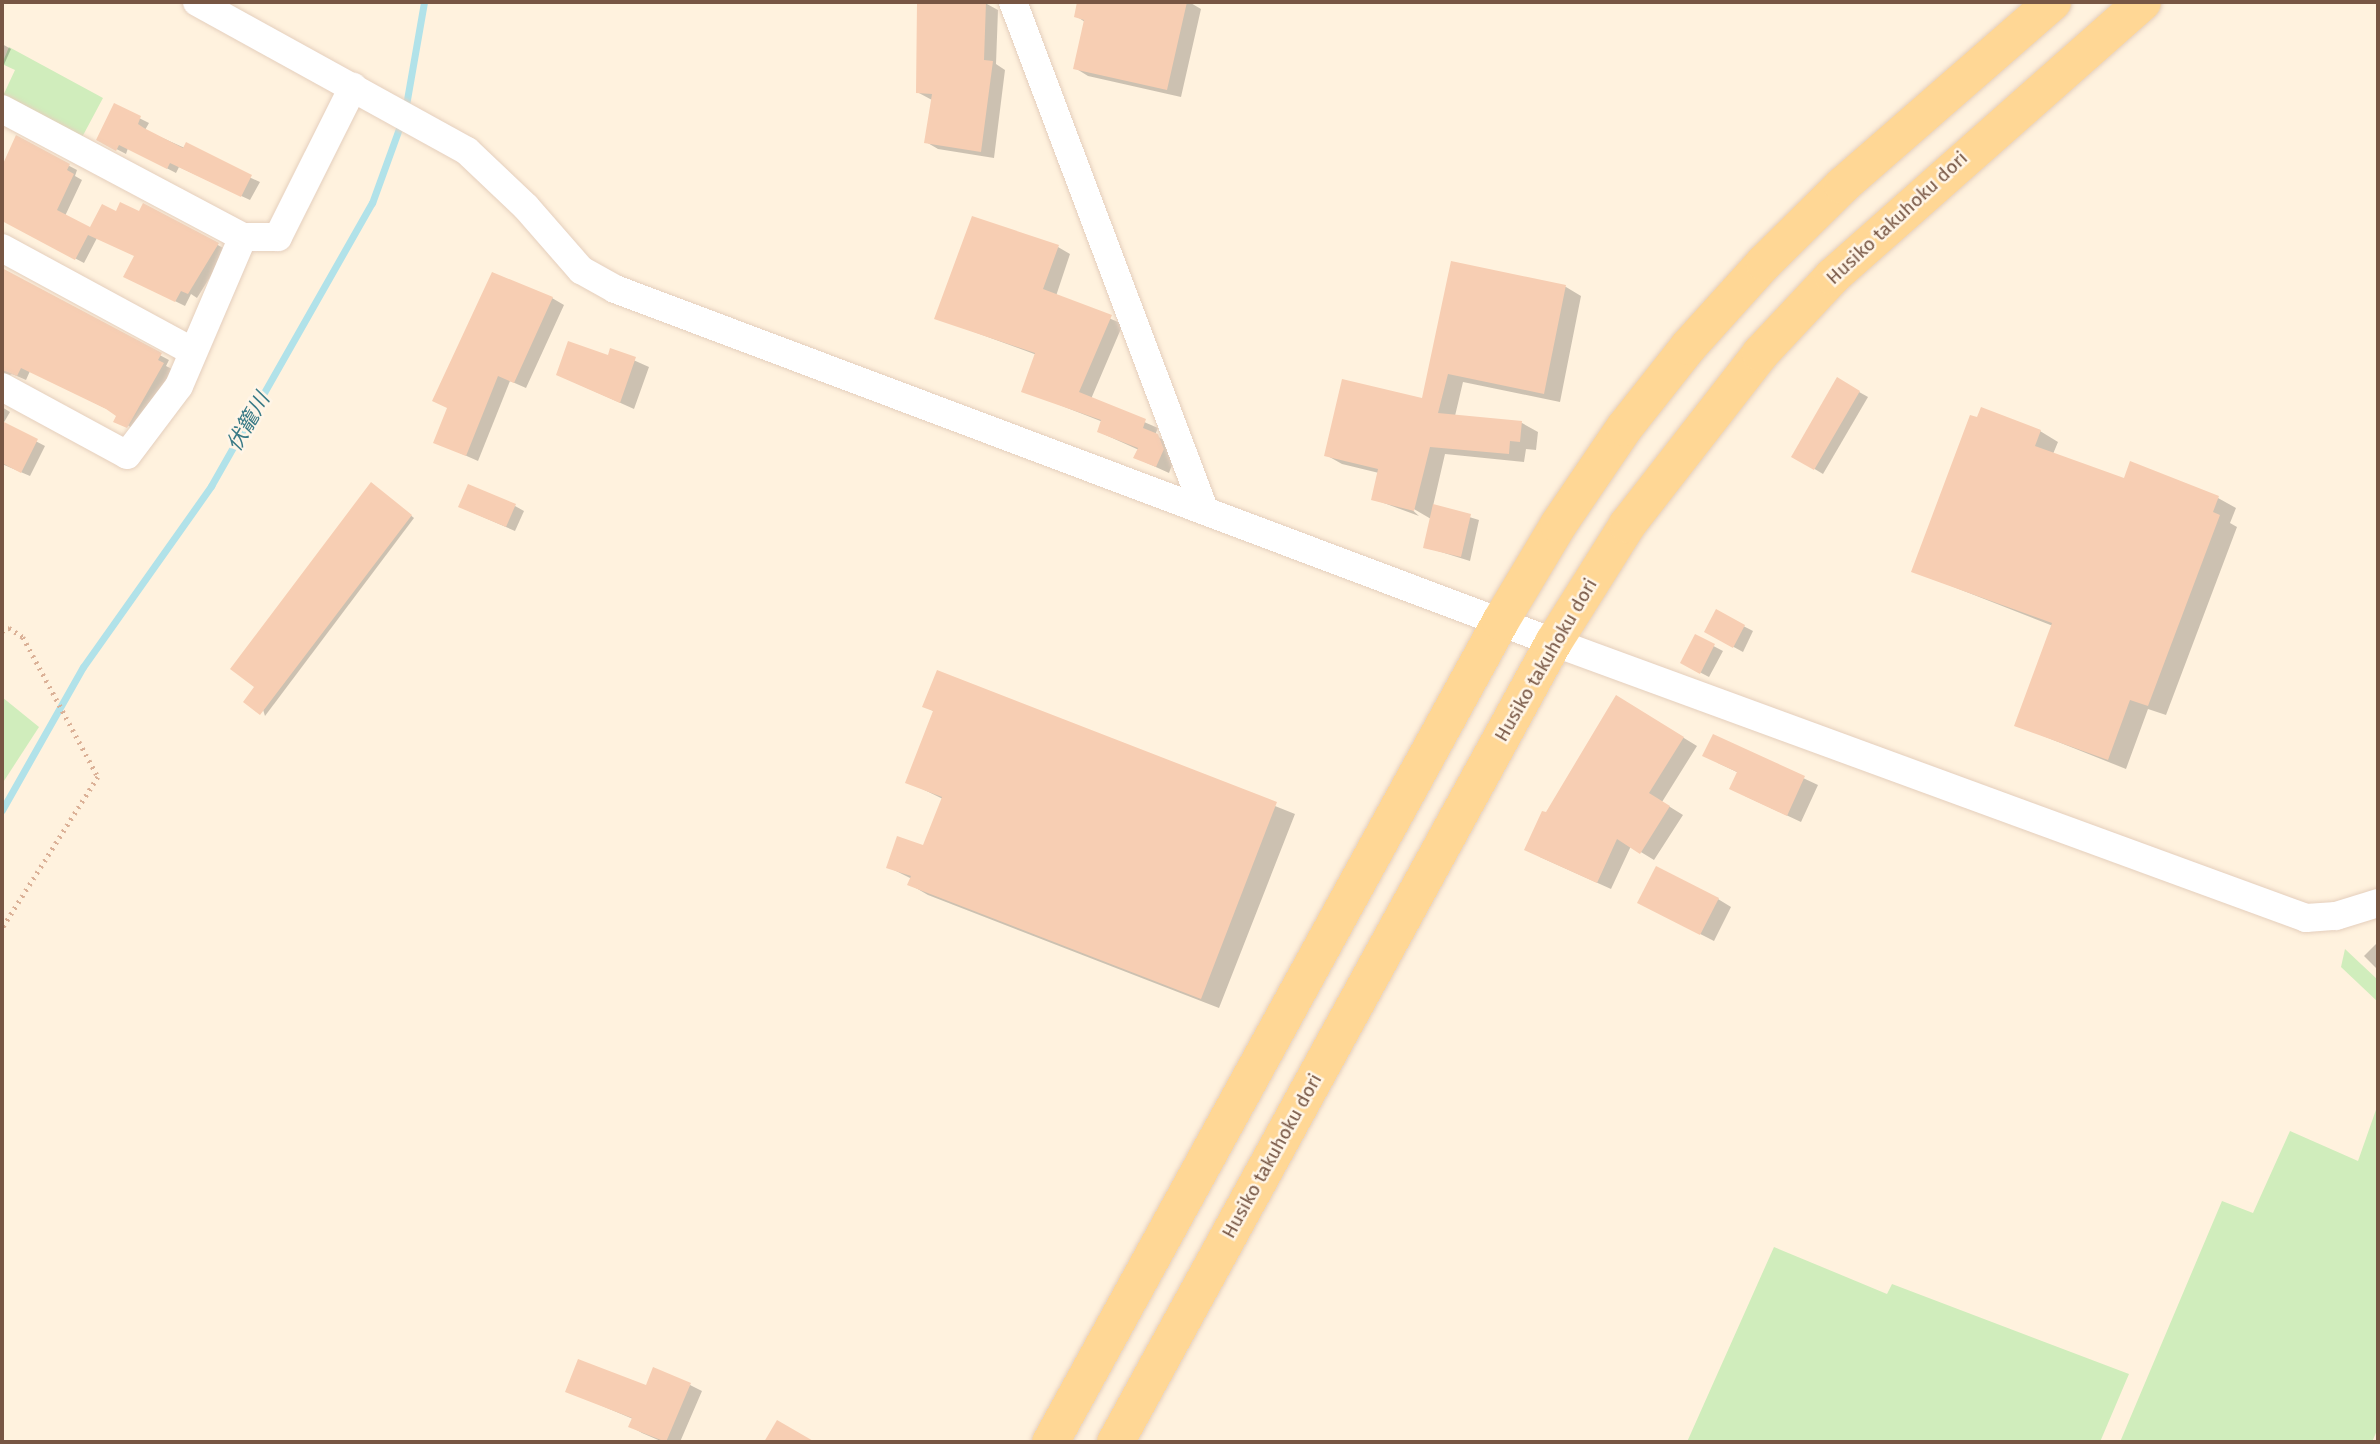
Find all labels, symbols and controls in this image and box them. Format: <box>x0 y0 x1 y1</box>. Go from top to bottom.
street label: Husiko takuhoku dori <box>1822 147 1972 289</box>
water label: 伏籠川 <box>221 388 275 456</box>
street label: Husiko takuhoku dori <box>1490 574 1602 746</box>
street label: Husiko takuhoku dori <box>1217 1070 1327 1242</box>

